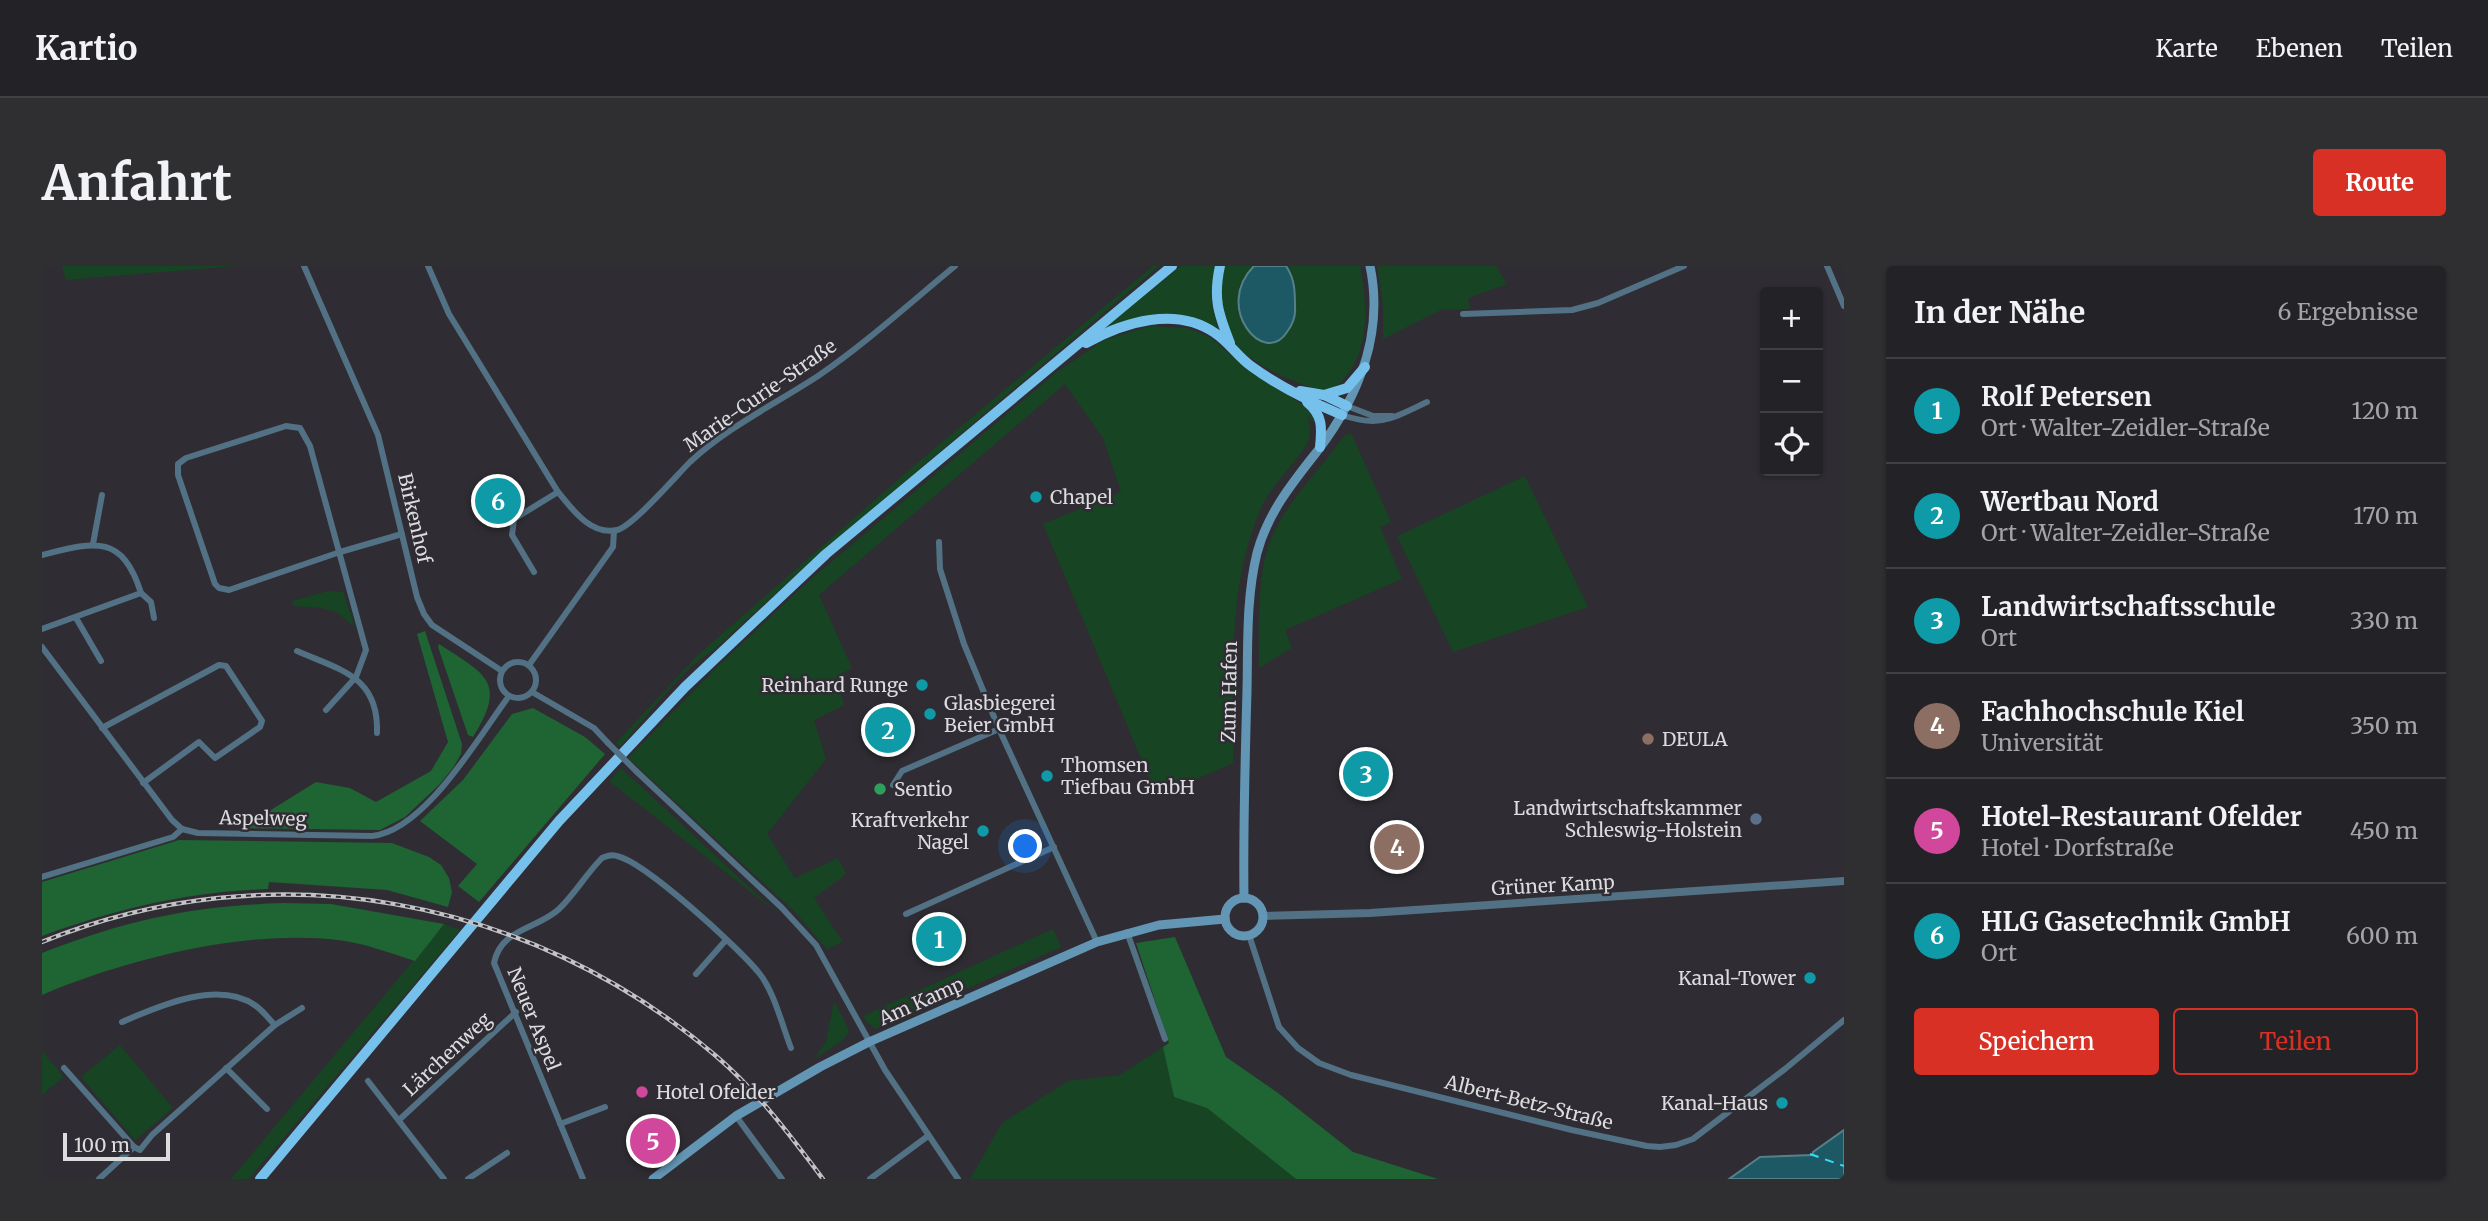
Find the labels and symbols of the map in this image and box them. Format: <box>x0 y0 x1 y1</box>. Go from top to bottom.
street label: Marie-Curie-Straße <box>679 333 841 457</box>
street label: Birkenhof <box>393 471 437 566</box>
pin: 6 <box>475 475 521 527</box>
place label: Chapel <box>1050 485 1113 509</box>
marker: Chapel <box>1028 489 1044 505</box>
street label: Zum Hafen <box>1216 640 1242 743</box>
place label: Reinhard Runge <box>761 673 908 697</box>
marker: Reinhard Runge <box>914 677 930 693</box>
place label: Glasbiegerei Beier GmbH <box>944 691 1056 737</box>
pin: 2 <box>865 704 911 756</box>
marker: Glasbiegerei Beier GmbH <box>922 706 938 722</box>
place label: DEULA <box>1662 727 1728 751</box>
marker: DEULA <box>1640 731 1656 747</box>
pin: 3 <box>1343 748 1389 800</box>
place label: Thomsen Tiefbau GmbH <box>1061 753 1195 799</box>
marker: Thomsen Tiefbau GmbH <box>1039 768 1055 784</box>
place label: Sentio <box>894 777 952 801</box>
marker: Sentio <box>872 781 888 797</box>
place label: Landwirtschaftskammer Schleswig-Holstein <box>1513 796 1742 842</box>
street label: Aspelweg <box>218 805 308 831</box>
place label: Kraftverkehr Nagel <box>851 808 969 854</box>
marker: Landwirtschaftskammer Schleswig-Holstein <box>1748 811 1764 827</box>
pin: 4 <box>1374 821 1420 873</box>
marker: Kraftverkehr Nagel <box>975 823 991 839</box>
your location <box>1008 829 1042 863</box>
street label: Grüner Kamp <box>1491 870 1615 900</box>
pin: 1 <box>916 913 962 965</box>
street label: Neuer Aspel <box>502 964 566 1075</box>
place label: Kanal-Tower <box>1678 966 1796 990</box>
marker: Kanal-Tower <box>1802 970 1818 986</box>
street label: Am Kamp <box>874 972 967 1031</box>
street label: Lärchenweg <box>398 1007 497 1101</box>
street label: Albert-Betz-Straße <box>1442 1069 1616 1134</box>
place label: Hotel Ofelder <box>656 1080 776 1104</box>
marker: Hotel Ofelder <box>634 1084 650 1100</box>
place label: Kanal-Haus <box>1661 1091 1768 1115</box>
marker: Kanal-Haus <box>1774 1095 1790 1111</box>
pin: 5 <box>630 1115 676 1167</box>
scale bar <box>63 1130 170 1162</box>

